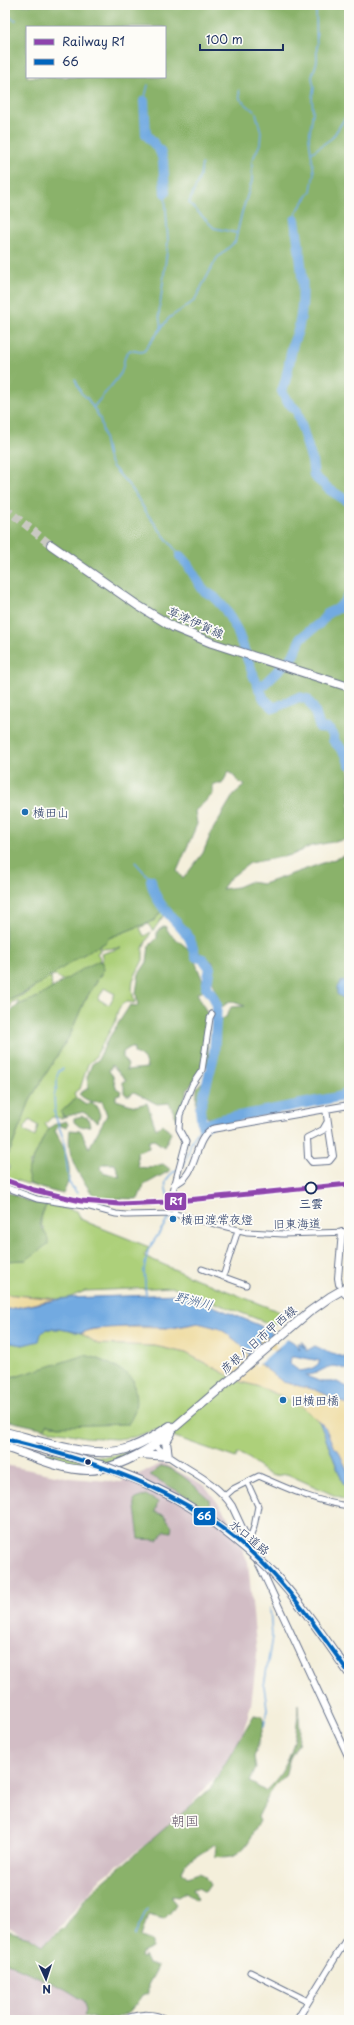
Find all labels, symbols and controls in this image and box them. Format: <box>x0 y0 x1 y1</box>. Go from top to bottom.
legend <box>26 26 166 78</box>
scale bar <box>200 26 283 52</box>
text: 100 m <box>206 30 243 48</box>
text: Railway R1 <box>62 32 125 50</box>
text: 66 <box>62 52 79 70</box>
street label: 草津伊賀線 <box>165 602 227 642</box>
place label: 横田山 <box>33 803 69 821</box>
marker: 横田山 <box>20 807 30 817</box>
marker: 三雲 <box>304 1181 318 1195</box>
line badge: R1 <box>164 1192 187 1211</box>
text: R1 <box>170 1192 182 1209</box>
place label: 三雲 <box>299 1194 323 1212</box>
place label: 横田渡常夜燈 <box>181 1210 253 1228</box>
marker: 横田渡常夜燈 <box>168 1214 178 1224</box>
street label: 旧東海道 <box>273 1214 321 1232</box>
water label: 野洲川 <box>173 1286 215 1314</box>
street label: 彦根八日市甲西線 <box>216 1301 300 1377</box>
place label: 旧横田橋 <box>291 1391 339 1409</box>
marker: 旧横田橋 <box>278 1395 288 1405</box>
unlabelled marker <box>83 1457 93 1467</box>
line badge: 66 <box>193 1507 216 1526</box>
text: 66 <box>197 1507 211 1524</box>
street label: 水口道路 <box>226 1515 274 1559</box>
district label: 朝国 <box>171 1810 199 1831</box>
north arrow <box>26 1959 66 1999</box>
text: N <box>41 1981 51 1998</box>

